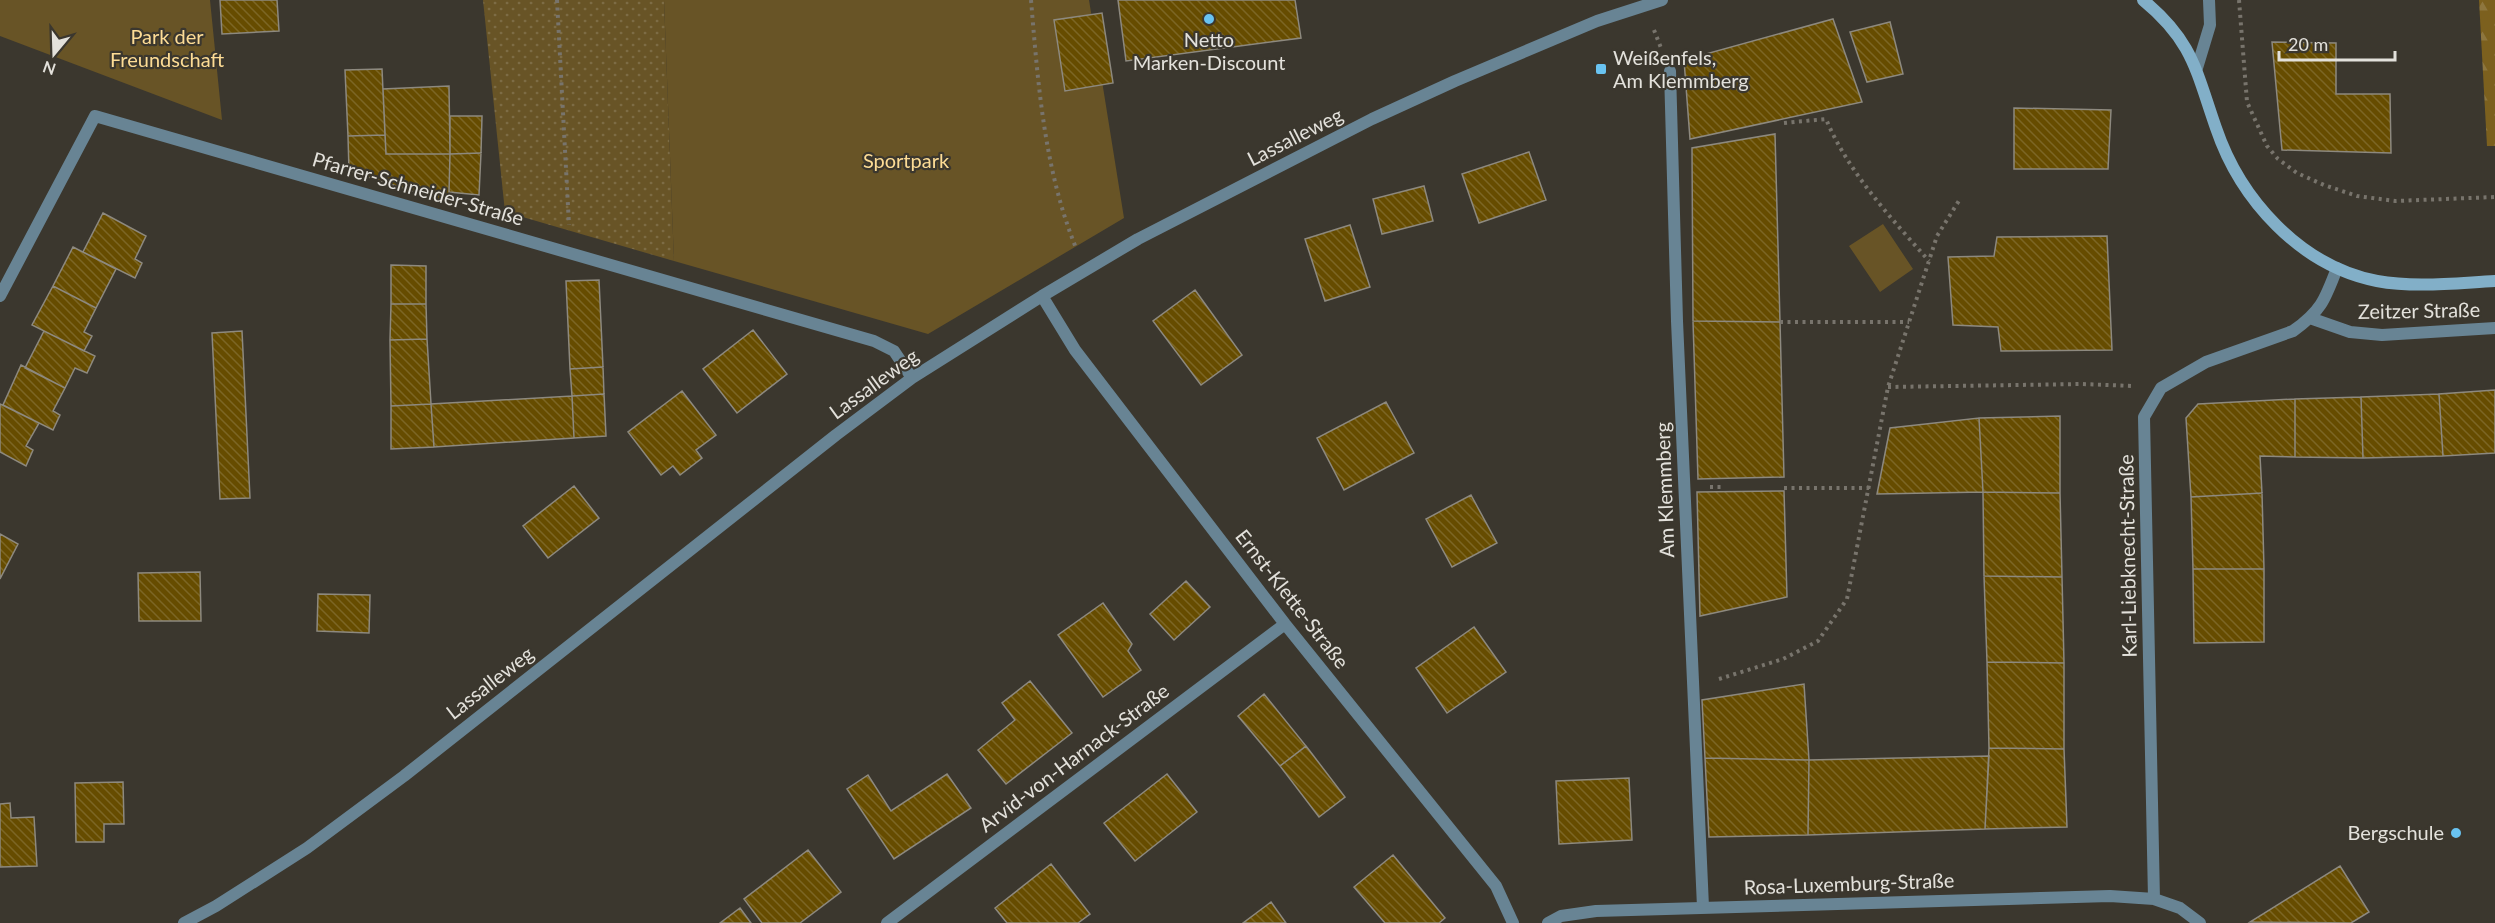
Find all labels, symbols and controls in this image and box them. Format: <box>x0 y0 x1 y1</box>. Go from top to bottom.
marker: Netto Marken-Discount <box>1202 12 1216 26</box>
north arrow <box>24 24 84 84</box>
park label: Park der Freundschaft <box>110 24 224 71</box>
scale bar <box>2279 24 2394 62</box>
place label: Netto Marken-Discount <box>1133 27 1285 74</box>
text: 20 m <box>2288 33 2328 55</box>
place label: Weißenfels, Am Klemmberg <box>1613 45 1749 92</box>
text: N <box>40 58 58 80</box>
marker: Weißenfels, Am Klemmberg <box>1594 62 1608 76</box>
street label: Lassalleweg <box>1243 102 1346 170</box>
street label: Pfarrer-Schneider-Straße <box>310 146 527 230</box>
park label: Sportpark <box>863 148 950 172</box>
street label: Zeitzer Straße <box>2358 297 2480 323</box>
street label: Lassalleweg <box>824 343 922 423</box>
street label: Am Klemmberg <box>1650 422 1678 558</box>
street label: Karl-Liebknecht-Straße <box>2113 454 2141 658</box>
street label: Ernst-Klette-Straße <box>1231 524 1355 673</box>
street label: Lassalleweg <box>441 641 538 724</box>
street label: Arvid-von-Harnack-Straße <box>974 678 1173 836</box>
place label: Bergschule <box>2347 820 2444 844</box>
marker: Bergschule <box>2449 826 2463 840</box>
street label: Rosa-Luxemburg-Straße <box>1743 867 1955 899</box>

